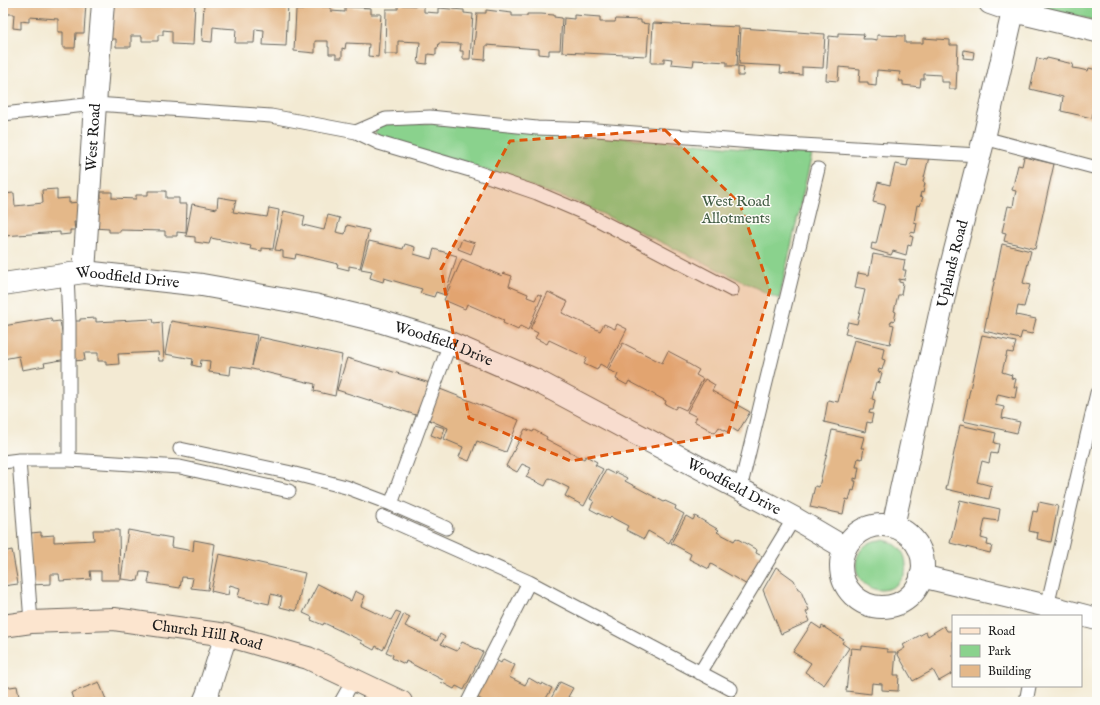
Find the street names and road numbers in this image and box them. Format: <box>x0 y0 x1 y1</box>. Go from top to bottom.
street label: West Road <box>82 102 105 172</box>
street label: Uplands Road <box>933 217 973 309</box>
street label: Woodfield Drive <box>75 262 180 292</box>
street label: Woodfield Drive <box>392 317 496 371</box>
street label: Woodfield Drive <box>684 454 784 519</box>
street label: Church Hill Road <box>151 616 266 655</box>

